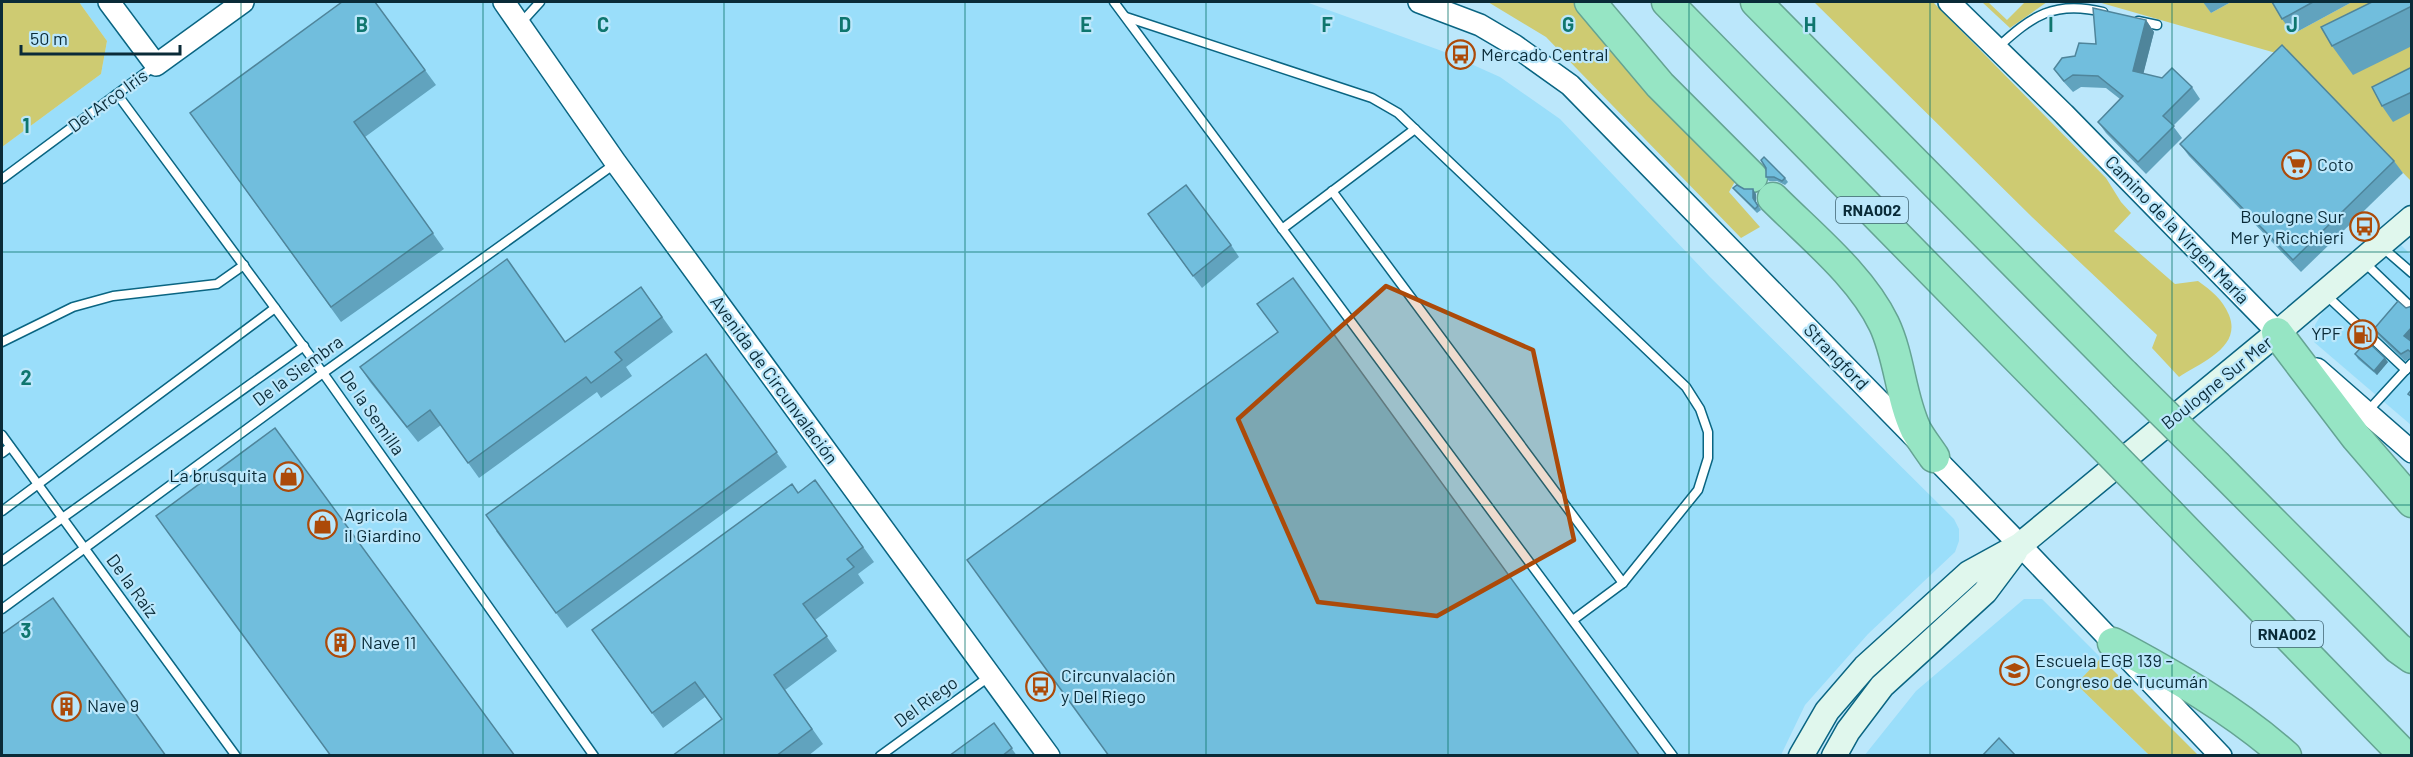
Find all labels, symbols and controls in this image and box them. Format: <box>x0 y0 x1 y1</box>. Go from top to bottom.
text: B <box>356 12 368 36</box>
text: C <box>597 12 609 36</box>
text: D <box>839 12 851 36</box>
text: E <box>1080 12 1092 36</box>
text: F <box>1321 12 1333 36</box>
text: G <box>1562 12 1574 36</box>
text: H <box>1804 12 1816 36</box>
text: I <box>2048 12 2054 36</box>
text: J <box>2286 12 2298 36</box>
scale bar <box>21 18 180 56</box>
text: 50 m <box>30 27 68 49</box>
bus stop icon: Mercado Central <box>1444 39 1476 71</box>
place label: Mercado Central <box>1481 43 1608 65</box>
street label: Del Arco Iris <box>63 64 152 136</box>
text: 1 <box>22 113 30 137</box>
supermarket icon: Coto <box>2280 149 2312 181</box>
street label: Camino de la Virgen María <box>2101 150 2254 308</box>
place label: Coto <box>2317 153 2354 175</box>
road number: RNA002 <box>1836 197 1908 223</box>
place label: Boulogne Sur Mer y Ricchieri <box>2230 205 2344 248</box>
bus stop icon: Boulogne Sur Mer y Ricchieri <box>2349 211 2381 243</box>
street label: Avenida de Circunvalación <box>706 291 843 468</box>
fuel station icon: YPF <box>2347 318 2379 350</box>
street label: Strangford <box>1800 319 1874 394</box>
place label: YPF <box>2311 322 2342 344</box>
street label: De la Siembra <box>248 330 347 410</box>
street label: Boulogne Sur Mer <box>2156 330 2277 434</box>
text: 2 <box>20 365 32 389</box>
street label: De la Semilla <box>336 366 410 459</box>
shop icon: La brusquita <box>272 460 304 492</box>
place label: La brusquita <box>169 464 267 486</box>
place label: Agricola il Giardino <box>344 503 421 546</box>
shop icon: Agricola il Giardino <box>307 509 339 541</box>
street label: De la Raíz <box>102 549 163 622</box>
text: 3 <box>21 618 31 642</box>
road number: RNA002 <box>2251 621 2323 647</box>
building icon: Nave 11 <box>324 627 356 659</box>
place label: Nave 11 <box>361 631 416 653</box>
place label: Escuela EGB 139 - Congreso de Tucumán <box>2035 649 2208 692</box>
school or university icon: Escuela EGB 139 - Congreso de Tucumán <box>1998 655 2030 687</box>
place label: Circunvalación y Del Riego <box>1061 664 1176 707</box>
bus stop icon: Circunvalación y Del Riego <box>1024 670 1056 702</box>
street label: Del Riego <box>889 671 961 732</box>
building icon: Nave 9 <box>50 690 82 722</box>
place label: Nave 9 <box>87 694 139 716</box>

